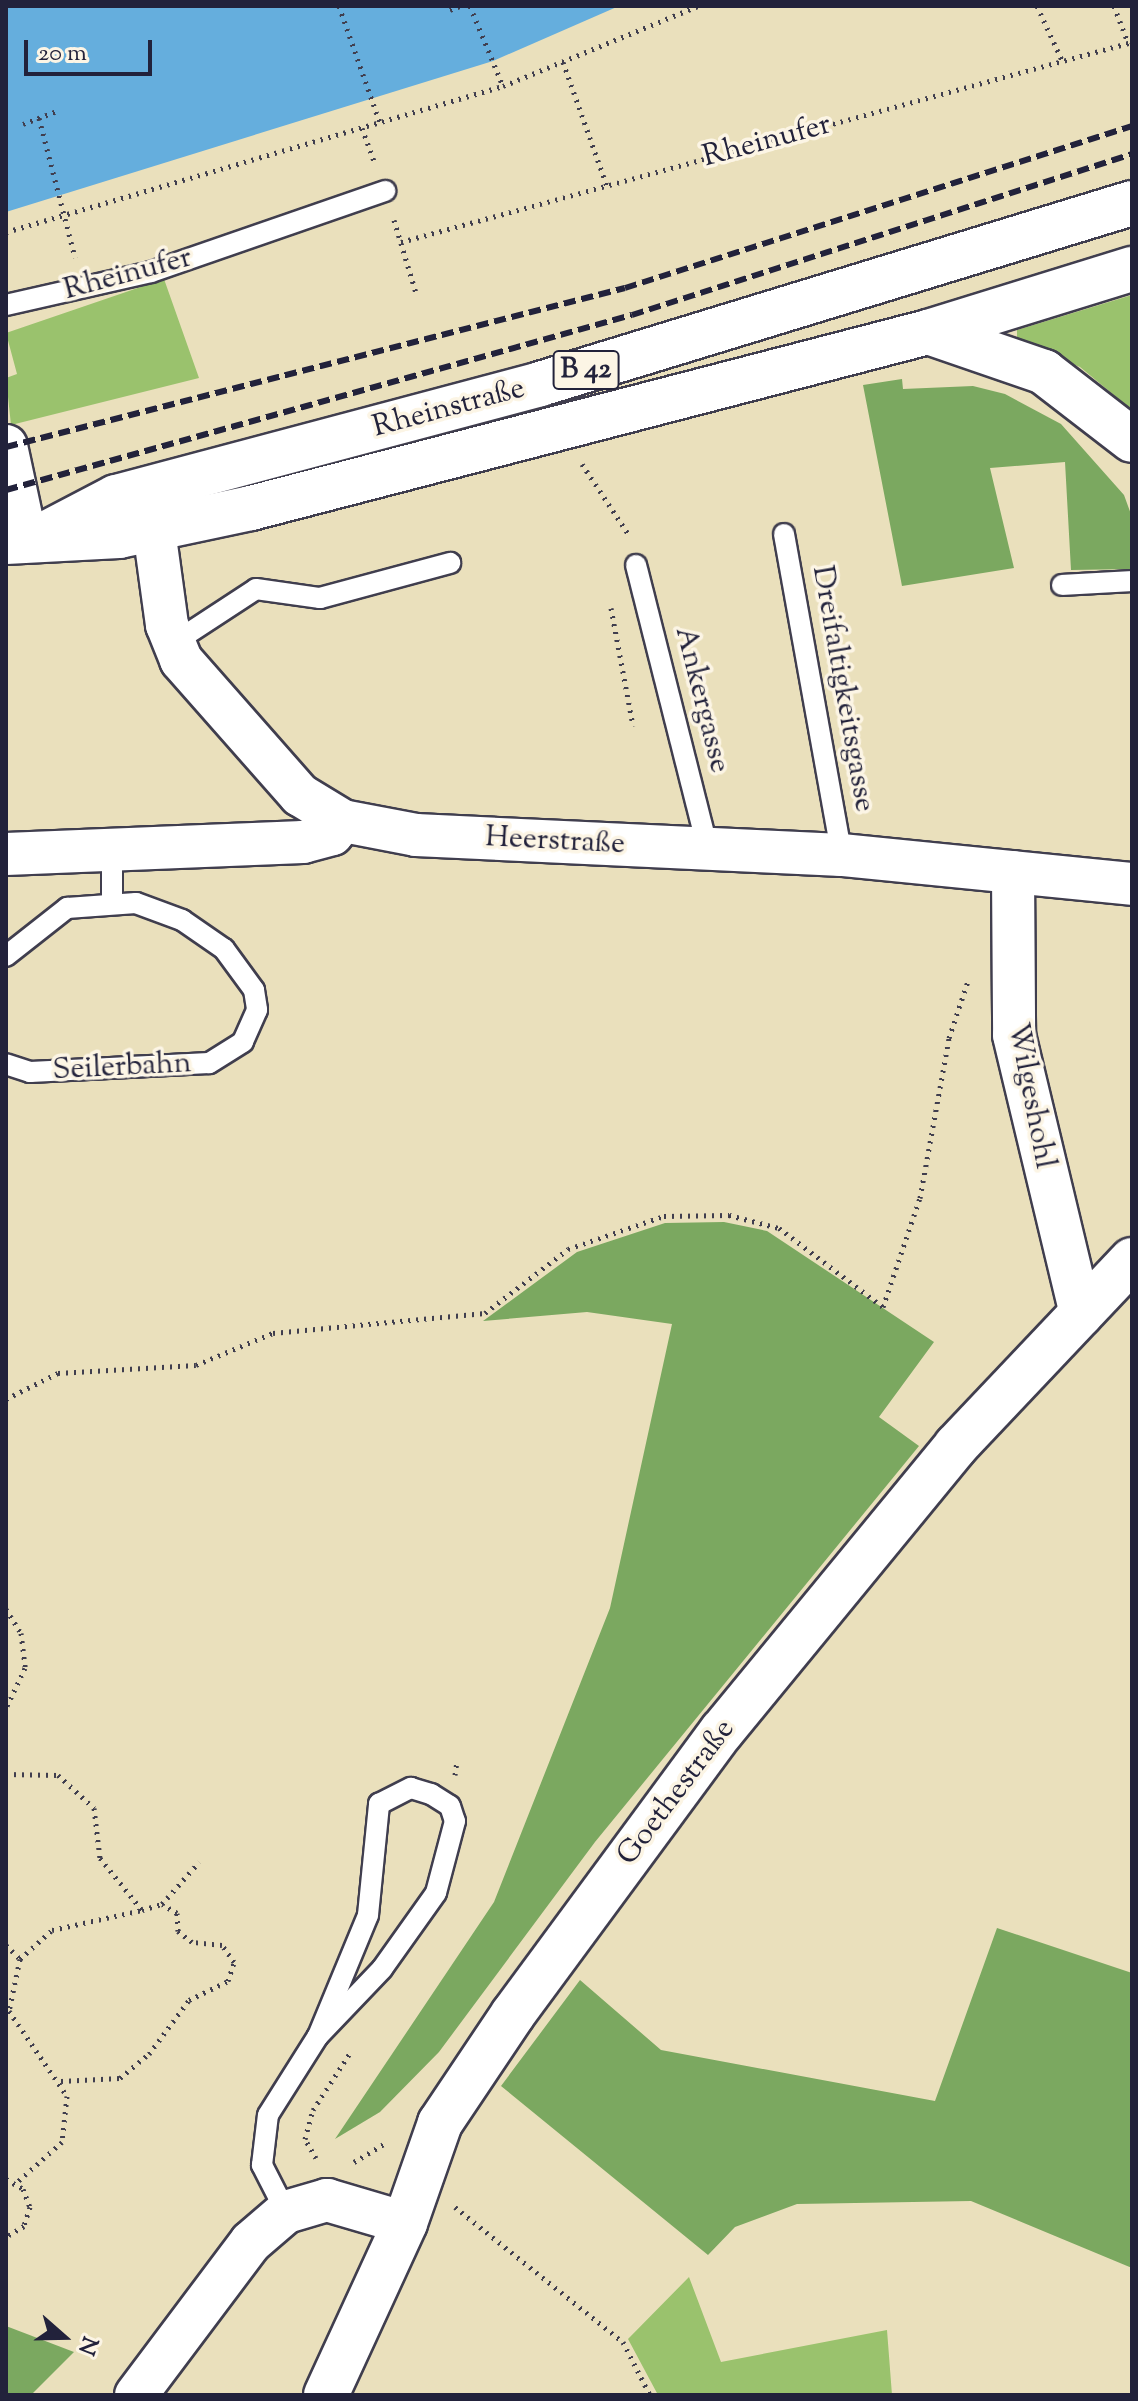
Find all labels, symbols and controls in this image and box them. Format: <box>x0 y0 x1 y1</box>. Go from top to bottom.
scale bar <box>28 24 156 74</box>
text: 20 m <box>38 37 87 71</box>
street label: Rheinufer <box>699 108 835 176</box>
street label: Rheinufer <box>60 241 196 309</box>
road number: B 42 <box>552 346 620 394</box>
street label: Rheinstraße <box>369 371 529 447</box>
street label: Dreifaltigkeitsgasse <box>803 563 881 815</box>
street label: Ankergasse <box>665 623 737 777</box>
street label: Heerstraße <box>484 820 626 864</box>
street label: Wilgeshohl <box>998 1020 1062 1172</box>
street label: Seilerbahn <box>52 1046 192 1090</box>
street label: Goethestraße <box>610 1713 744 1873</box>
north arrow <box>24 2297 104 2377</box>
text: N <box>69 2331 105 2359</box>

